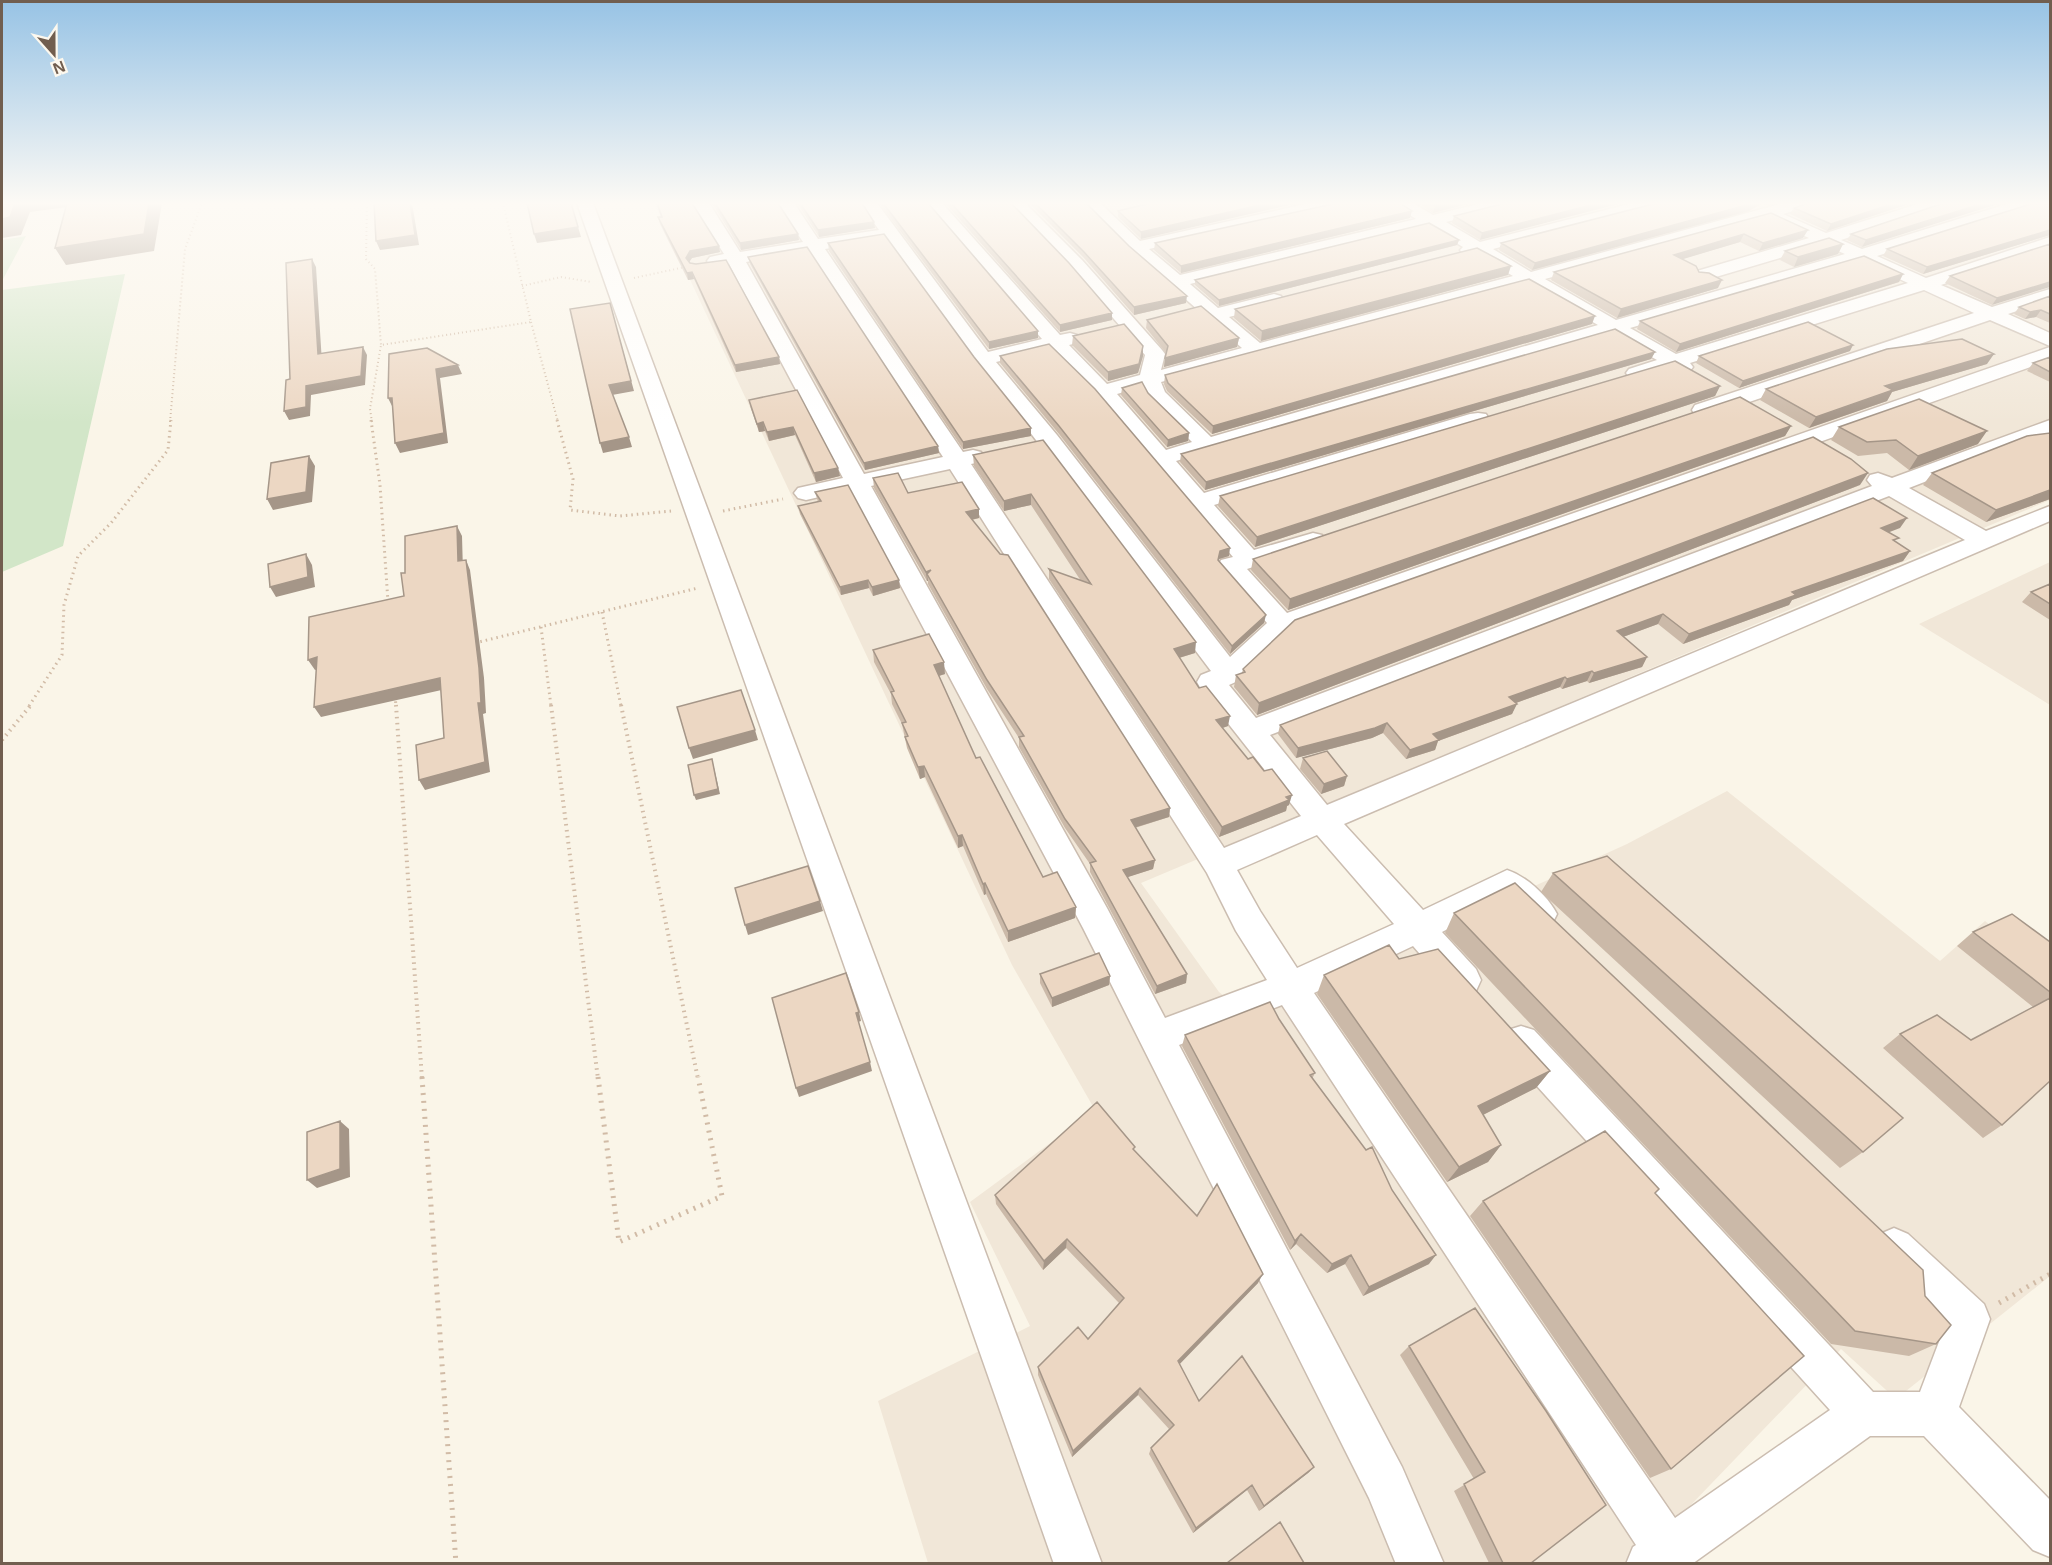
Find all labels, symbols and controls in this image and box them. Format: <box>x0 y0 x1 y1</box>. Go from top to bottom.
north arrow <box>24 24 84 84</box>
text: N <box>51 58 68 78</box>

